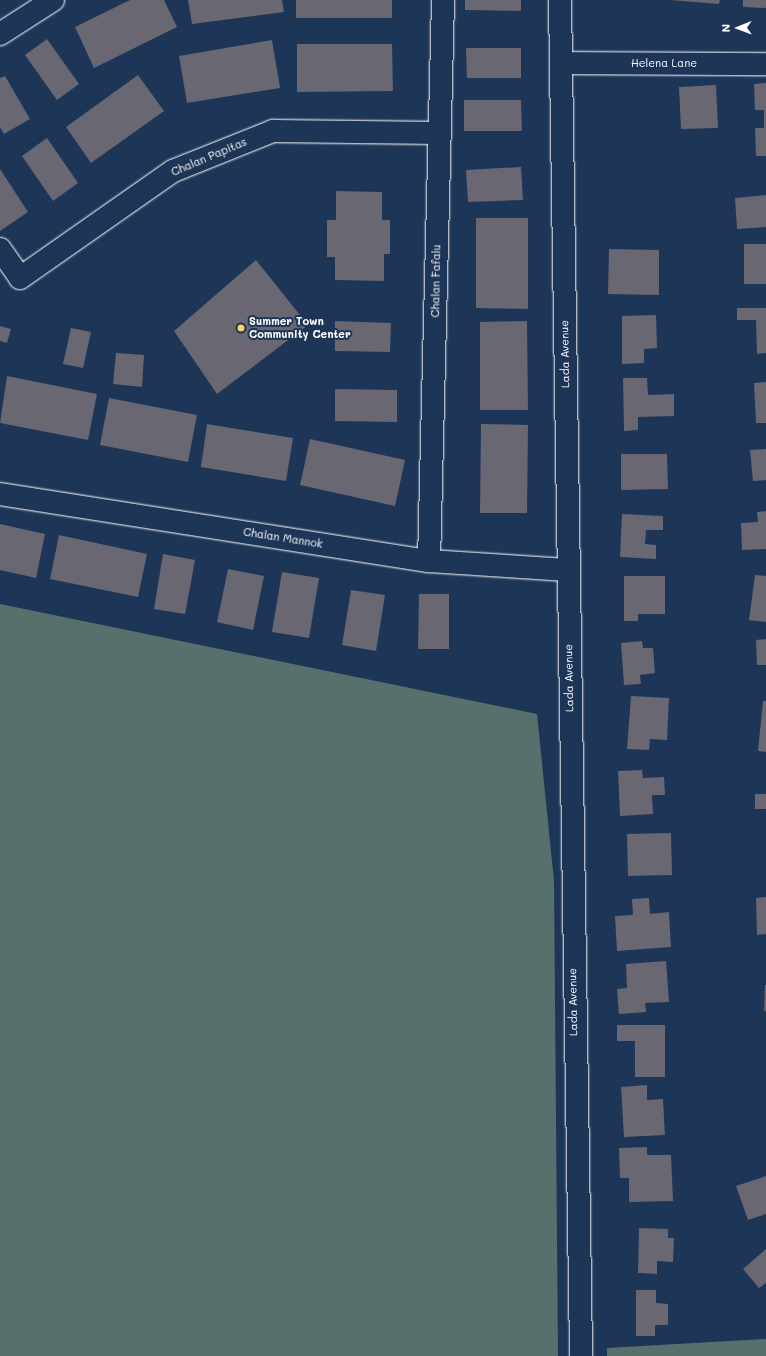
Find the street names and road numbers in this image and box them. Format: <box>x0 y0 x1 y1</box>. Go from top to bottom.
street label: Helena Lane <box>631 56 697 70</box>
street label: Chalan Papitas <box>169 135 249 179</box>
street label: Chalan Fafalu <box>429 244 443 318</box>
street label: Lada Avenue <box>558 320 572 388</box>
street label: Chalan Mannok <box>242 525 324 551</box>
street label: Lada Avenue <box>562 644 576 712</box>
street label: Lada Avenue <box>566 968 580 1036</box>

